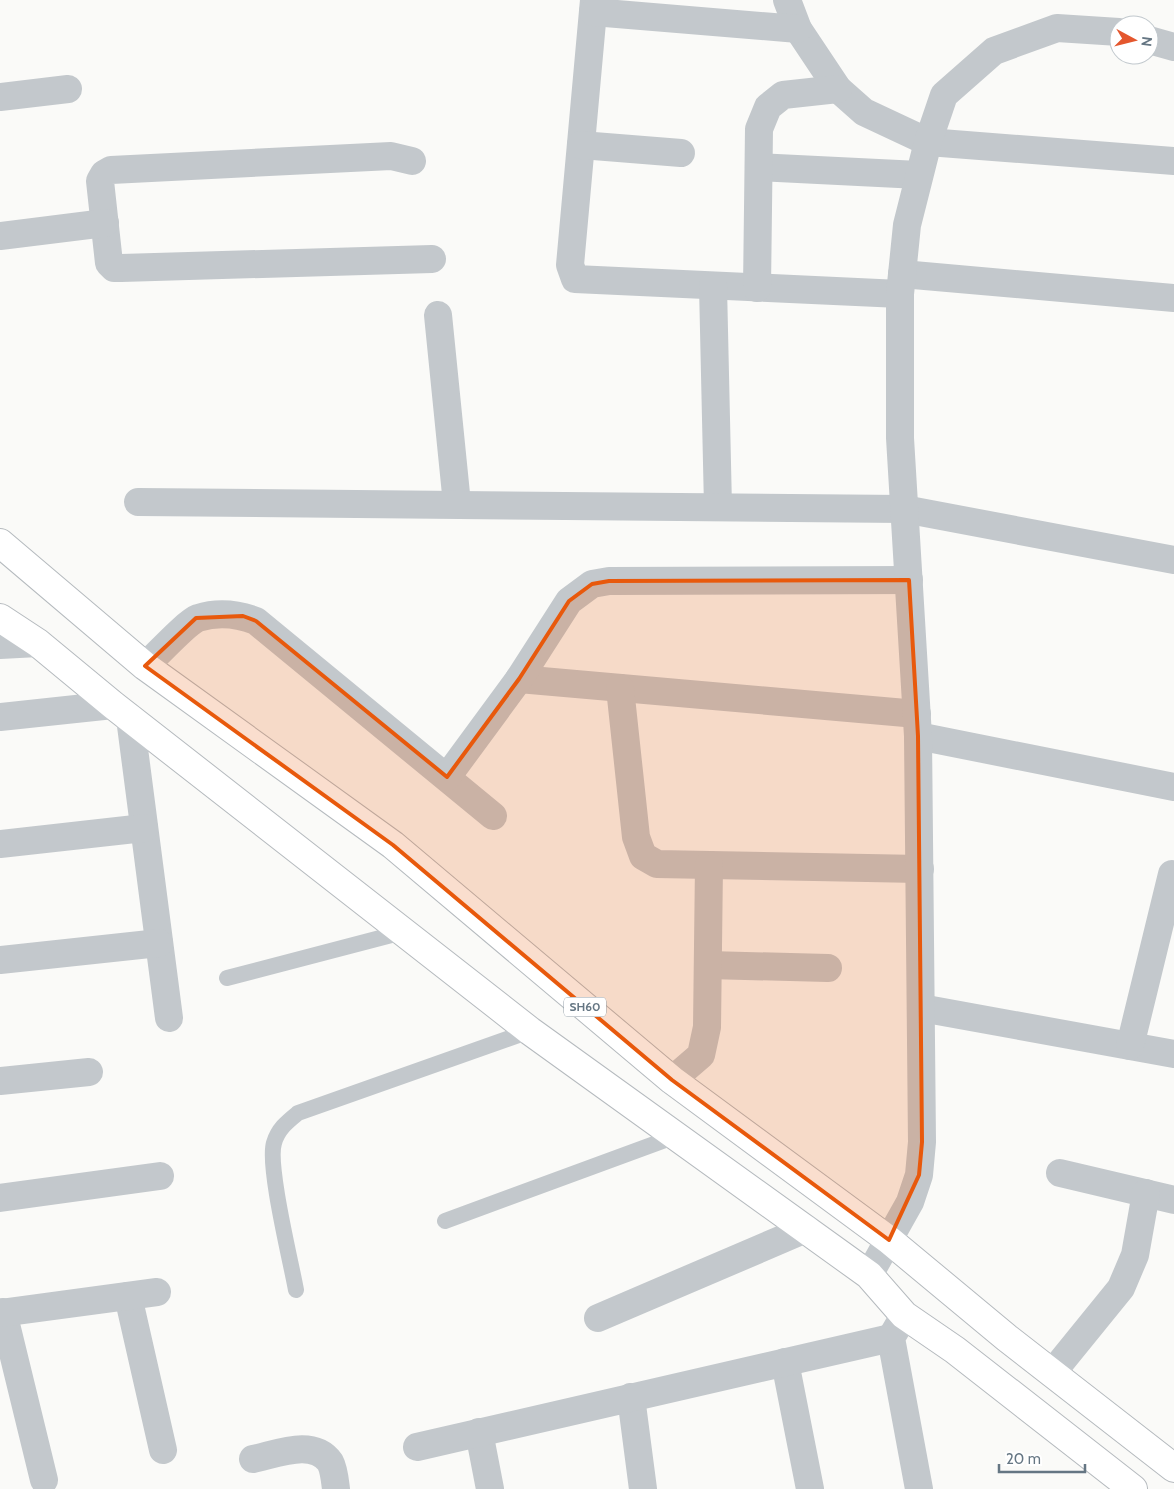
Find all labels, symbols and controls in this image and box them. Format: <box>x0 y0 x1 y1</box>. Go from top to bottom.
north arrow <box>1109 15 1159 65</box>
text: N <box>1137 36 1156 48</box>
road number: SH60 <box>564 998 606 1016</box>
scale bar <box>999 1442 1085 1474</box>
text: 20 m <box>1006 1450 1041 1468</box>

